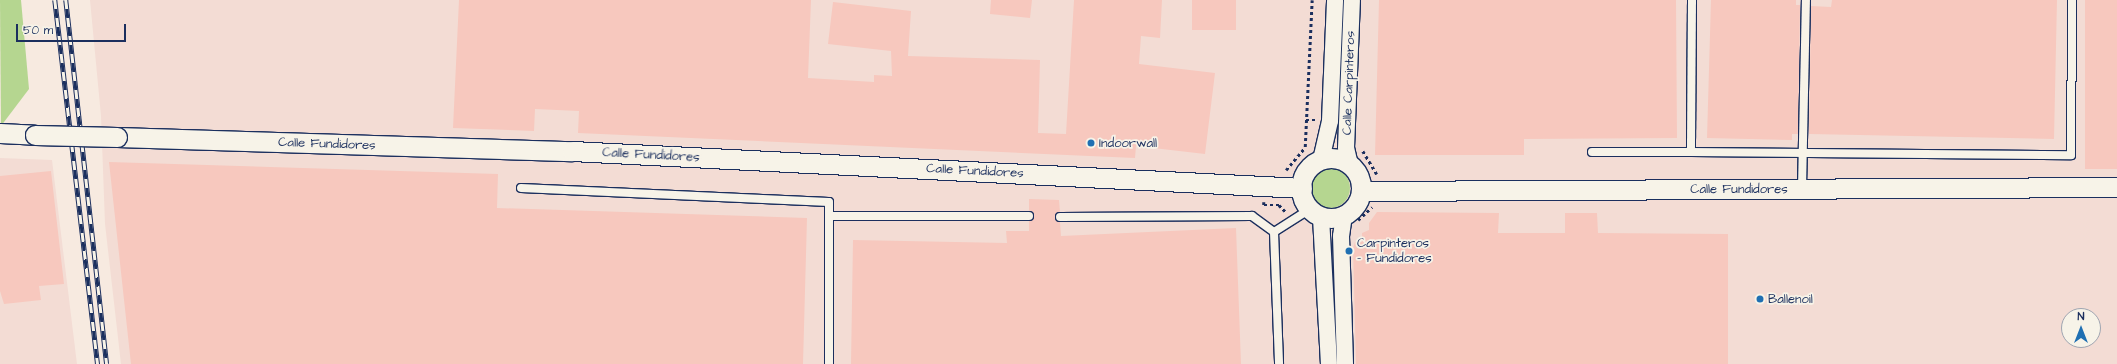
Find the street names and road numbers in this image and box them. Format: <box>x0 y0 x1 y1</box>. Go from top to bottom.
street label: Calle Carpinteros <box>1339 31 1359 135</box>
street label: Calle Fundidores <box>278 135 376 153</box>
street label: Calle Fundidores <box>602 145 700 165</box>
street label: Calle Fundidores <box>926 161 1024 181</box>
street label: Calle Fundidores <box>1690 181 1788 197</box>

